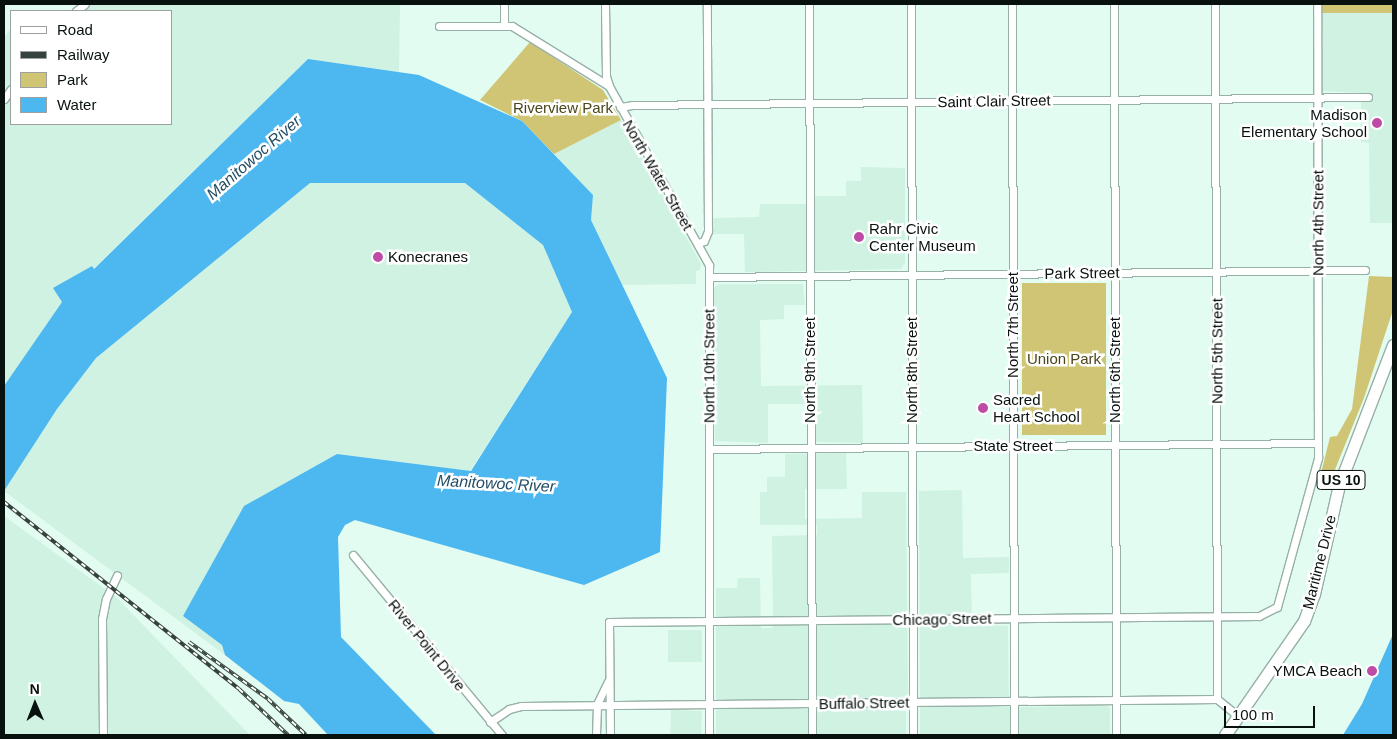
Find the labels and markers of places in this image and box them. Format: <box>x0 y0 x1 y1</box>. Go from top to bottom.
place label: Madison Elementary School <box>1241 105 1367 140</box>
marker: Madison Elementary School <box>1371 117 1383 129</box>
place label: Rahr Civic Center Museum <box>869 219 976 254</box>
marker: Rahr Civic Center Museum <box>853 231 865 243</box>
place label: Konecranes <box>388 248 468 266</box>
marker: Konecranes <box>372 251 384 263</box>
place label: Sacred Heart School <box>993 390 1080 425</box>
marker: Sacred Heart School <box>977 402 989 414</box>
place label: YMCA Beach <box>1272 662 1362 680</box>
marker: YMCA Beach <box>1366 665 1378 677</box>

